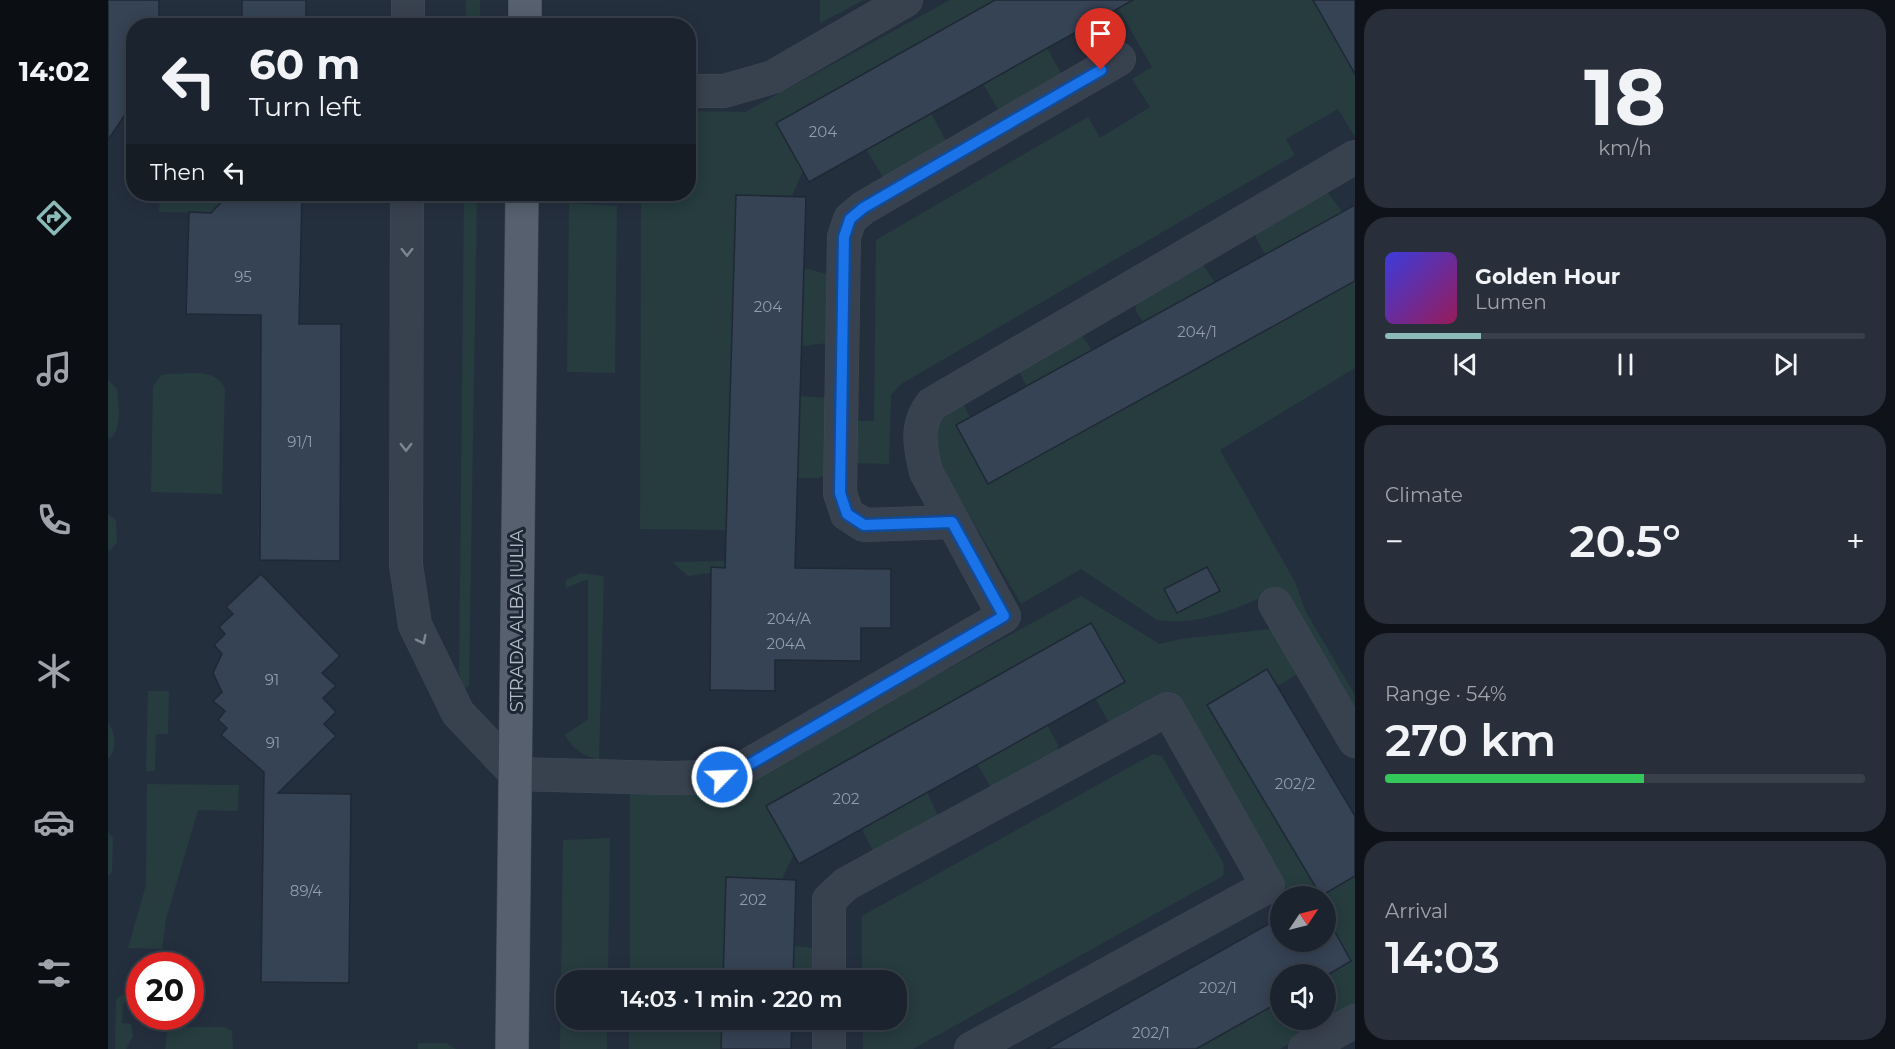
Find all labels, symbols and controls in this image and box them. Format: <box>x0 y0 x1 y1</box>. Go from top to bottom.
pin <box>1075 8 1126 70</box>
icon: arrive <box>1084 17 1117 50</box>
text: 60 m <box>249 38 360 90</box>
icon: left <box>150 42 228 120</box>
text: 18 <box>1584 49 1666 145</box>
text: 14:02 <box>19 55 89 88</box>
text: Turn left <box>249 90 362 123</box>
house number: 204 <box>809 122 837 141</box>
text: km/h <box>1598 136 1652 160</box>
icon: left <box>218 156 251 189</box>
text: Then <box>150 159 206 186</box>
icon: directions <box>33 197 75 239</box>
one-way arrow <box>401 247 413 256</box>
text: Golden Hour <box>1475 263 1620 290</box>
house number: 95 <box>234 267 252 286</box>
text: Lumen <box>1475 290 1547 314</box>
house number: 204 <box>754 297 782 316</box>
house number: 204/1 <box>1177 322 1217 341</box>
icon: music <box>33 348 75 390</box>
icon: previous <box>1449 348 1482 381</box>
icon: pause <box>1609 348 1642 381</box>
icon: next <box>1769 348 1802 381</box>
house number: 91/1 <box>287 432 313 451</box>
one-way arrow <box>400 442 412 451</box>
text: Climate <box>1385 483 1463 507</box>
icon: phone <box>33 499 75 541</box>
text: 20.5° <box>1569 513 1681 568</box>
text: − <box>1385 521 1404 561</box>
text: + <box>1846 521 1865 561</box>
street label: STRADA ALBA IULIA <box>506 530 528 712</box>
house number: 204/A <box>767 609 811 628</box>
one-way arrow <box>415 633 427 644</box>
house number: 204A <box>766 634 806 653</box>
icon: climate <box>33 650 75 692</box>
house number: 91 <box>265 670 279 689</box>
text: Range · 54% <box>1385 682 1507 706</box>
text: 270 km <box>1385 712 1556 767</box>
house number: 91 <box>266 733 280 752</box>
position arrow <box>690 745 754 809</box>
house number: 202/2 <box>1275 774 1315 793</box>
house number: 202 <box>833 789 859 808</box>
icon: car <box>33 801 75 843</box>
house number: 89/4 <box>290 881 322 900</box>
north arrow <box>1270 886 1336 952</box>
map controls <box>1270 886 1336 1030</box>
house number: 202 <box>740 890 766 909</box>
text: Arrival <box>1385 899 1448 923</box>
text: 14:03 <box>1385 929 1500 984</box>
icon: filters <box>33 952 75 994</box>
speed limit sign: 20 <box>126 952 204 1030</box>
button: sound <box>1270 964 1336 1030</box>
house number: 202/1 <box>1199 978 1237 997</box>
text: 14:03 · 1 min · 220 m <box>621 986 842 1013</box>
house number: 202/1 <box>1132 1023 1170 1042</box>

